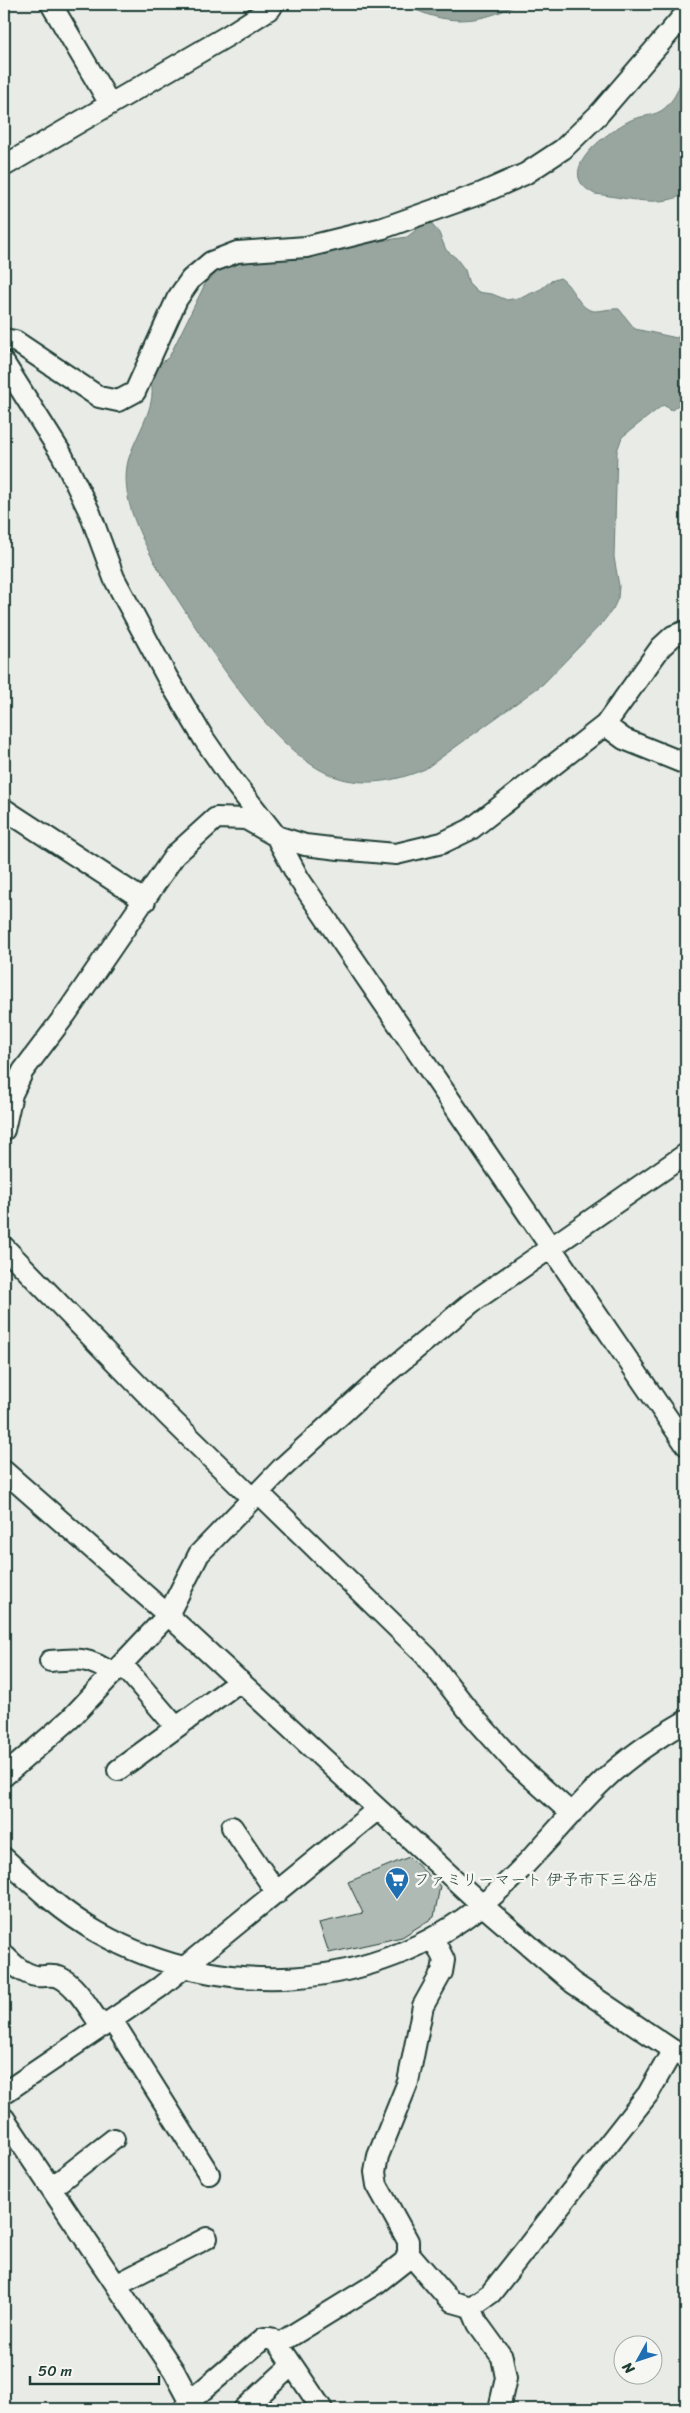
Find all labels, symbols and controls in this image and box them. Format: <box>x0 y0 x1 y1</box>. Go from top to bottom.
place label: ファミリーマート 伊予市下三谷店 <box>414 1865 658 1894</box>
supermarket icon: ファミリーマート 伊予市下三谷店 <box>384 1866 410 1900</box>
north arrow <box>612 2336 662 2386</box>
scale bar <box>30 2353 159 2385</box>
text: N <box>616 2356 642 2381</box>
text: 50 m <box>38 2358 73 2384</box>

